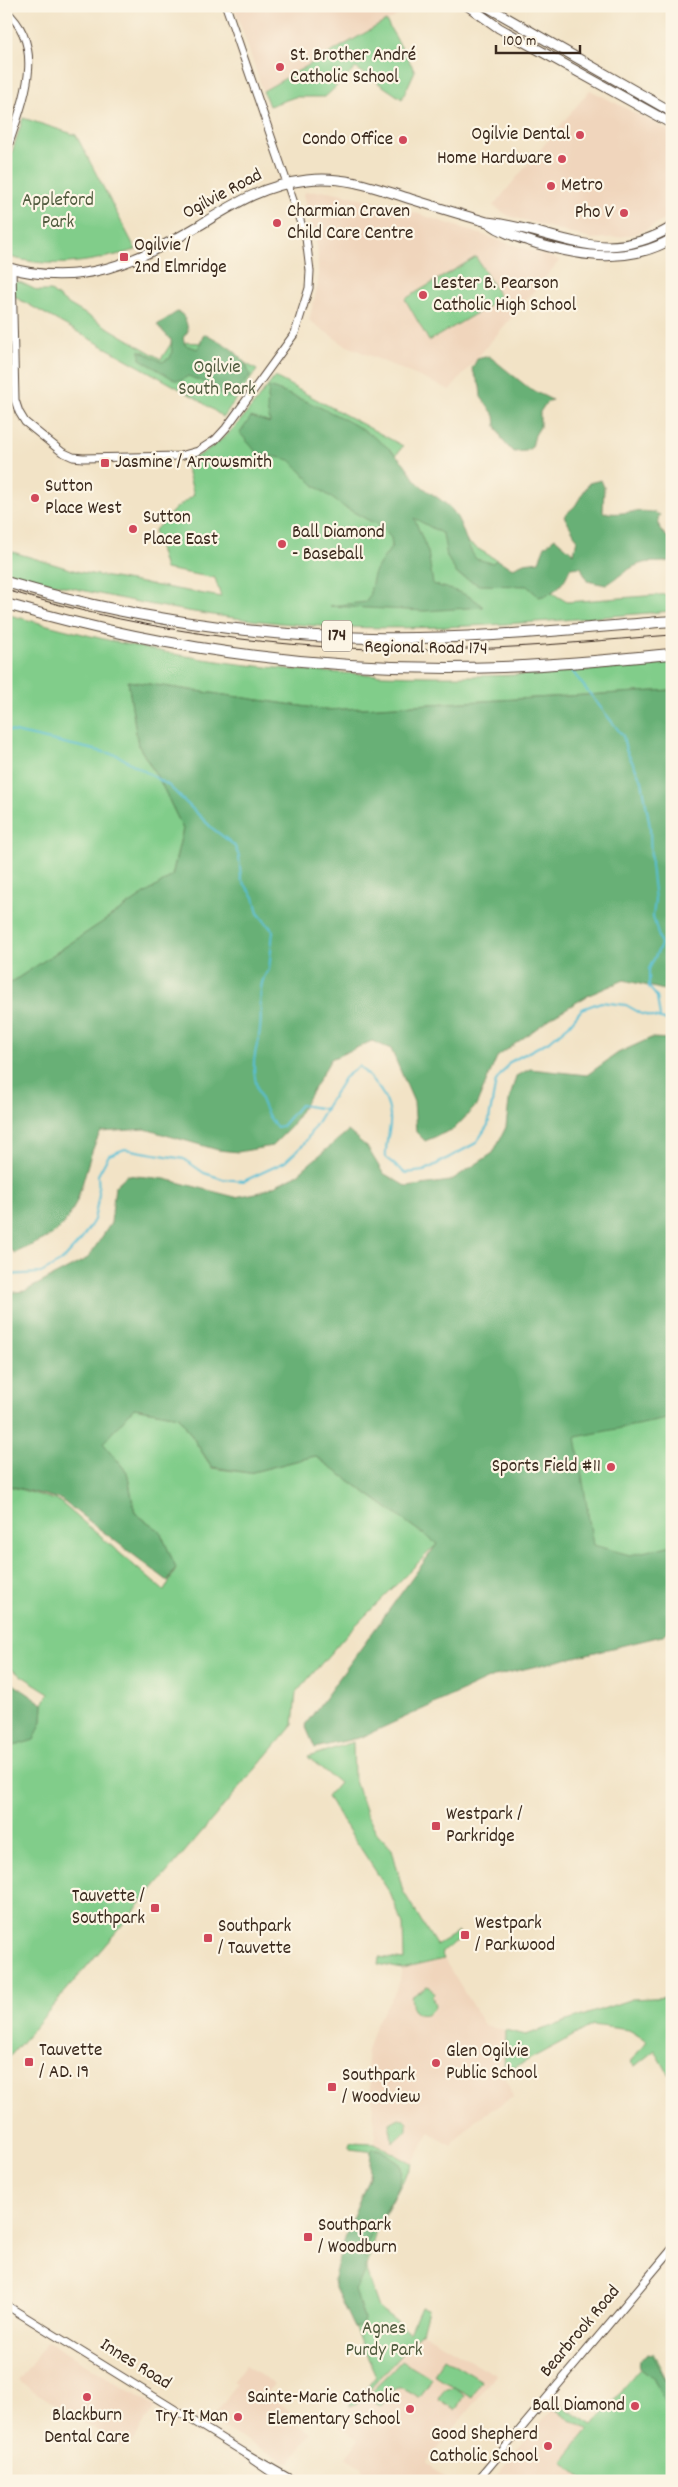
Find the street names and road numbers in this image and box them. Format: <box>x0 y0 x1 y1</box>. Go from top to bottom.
street label: Ogilvie Road <box>178 163 268 227</box>
road number: 174 <box>322 620 352 652</box>
street label: Regional Road 174 <box>364 634 488 664</box>
street label: Bearbrook Road <box>534 2280 628 2384</box>
street label: Innes Road <box>94 2332 176 2398</box>

